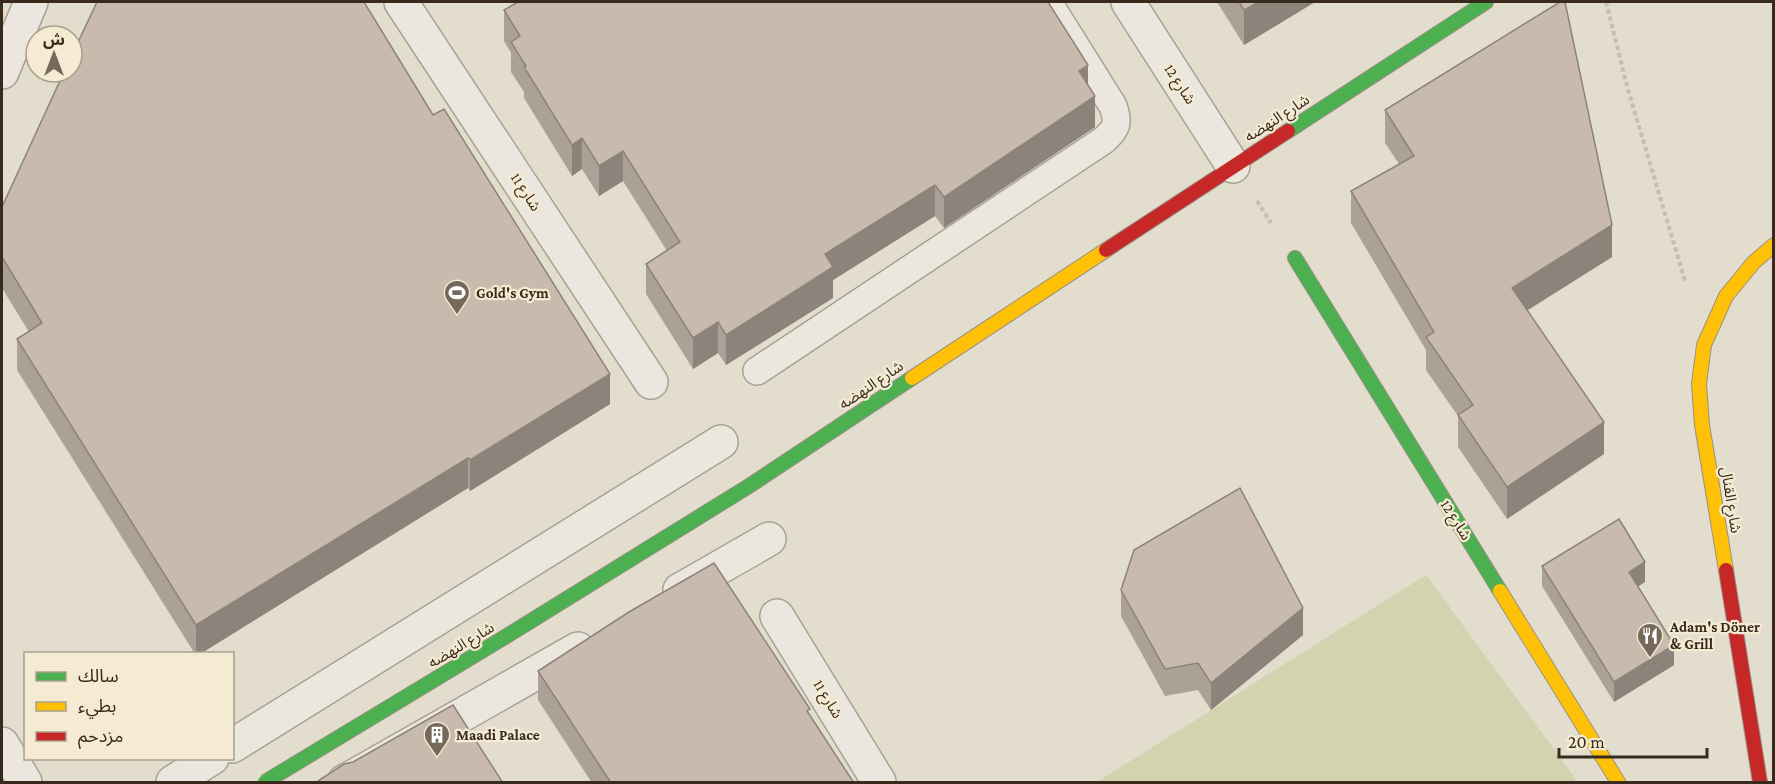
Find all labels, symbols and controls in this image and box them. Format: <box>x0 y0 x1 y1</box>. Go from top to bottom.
north arrow <box>24 24 84 84</box>
text: ش <box>43 31 65 49</box>
street label: شارع 12 <box>1158 61 1199 109</box>
street label: شارع النهضه <box>1242 91 1315 148</box>
street label: شارع 11 <box>504 170 544 216</box>
sports icon: Gold's Gym <box>442 278 472 316</box>
place label: Gold's Gym <box>476 285 549 301</box>
street label: شارع النهضه <box>836 358 908 416</box>
street label: شارع القنال <box>1714 466 1744 535</box>
street label: شارع 12 <box>1434 497 1475 545</box>
street label: شارع النهضه <box>425 619 499 674</box>
place label: Adam's Döner & Grill <box>1669 619 1760 652</box>
restaurant icon: Adam's Döner & Grill <box>1635 621 1665 659</box>
legend <box>24 652 234 760</box>
text: سالك <box>78 666 119 686</box>
street label: شارع 11 <box>807 677 846 723</box>
text: بطيء <box>78 696 116 719</box>
building icon: Maadi Palace <box>422 720 452 758</box>
scale bar <box>1559 721 1708 759</box>
text: مزدحم <box>78 726 123 749</box>
place label: Maadi Palace <box>456 727 540 743</box>
text: 20 m <box>1568 732 1605 752</box>

